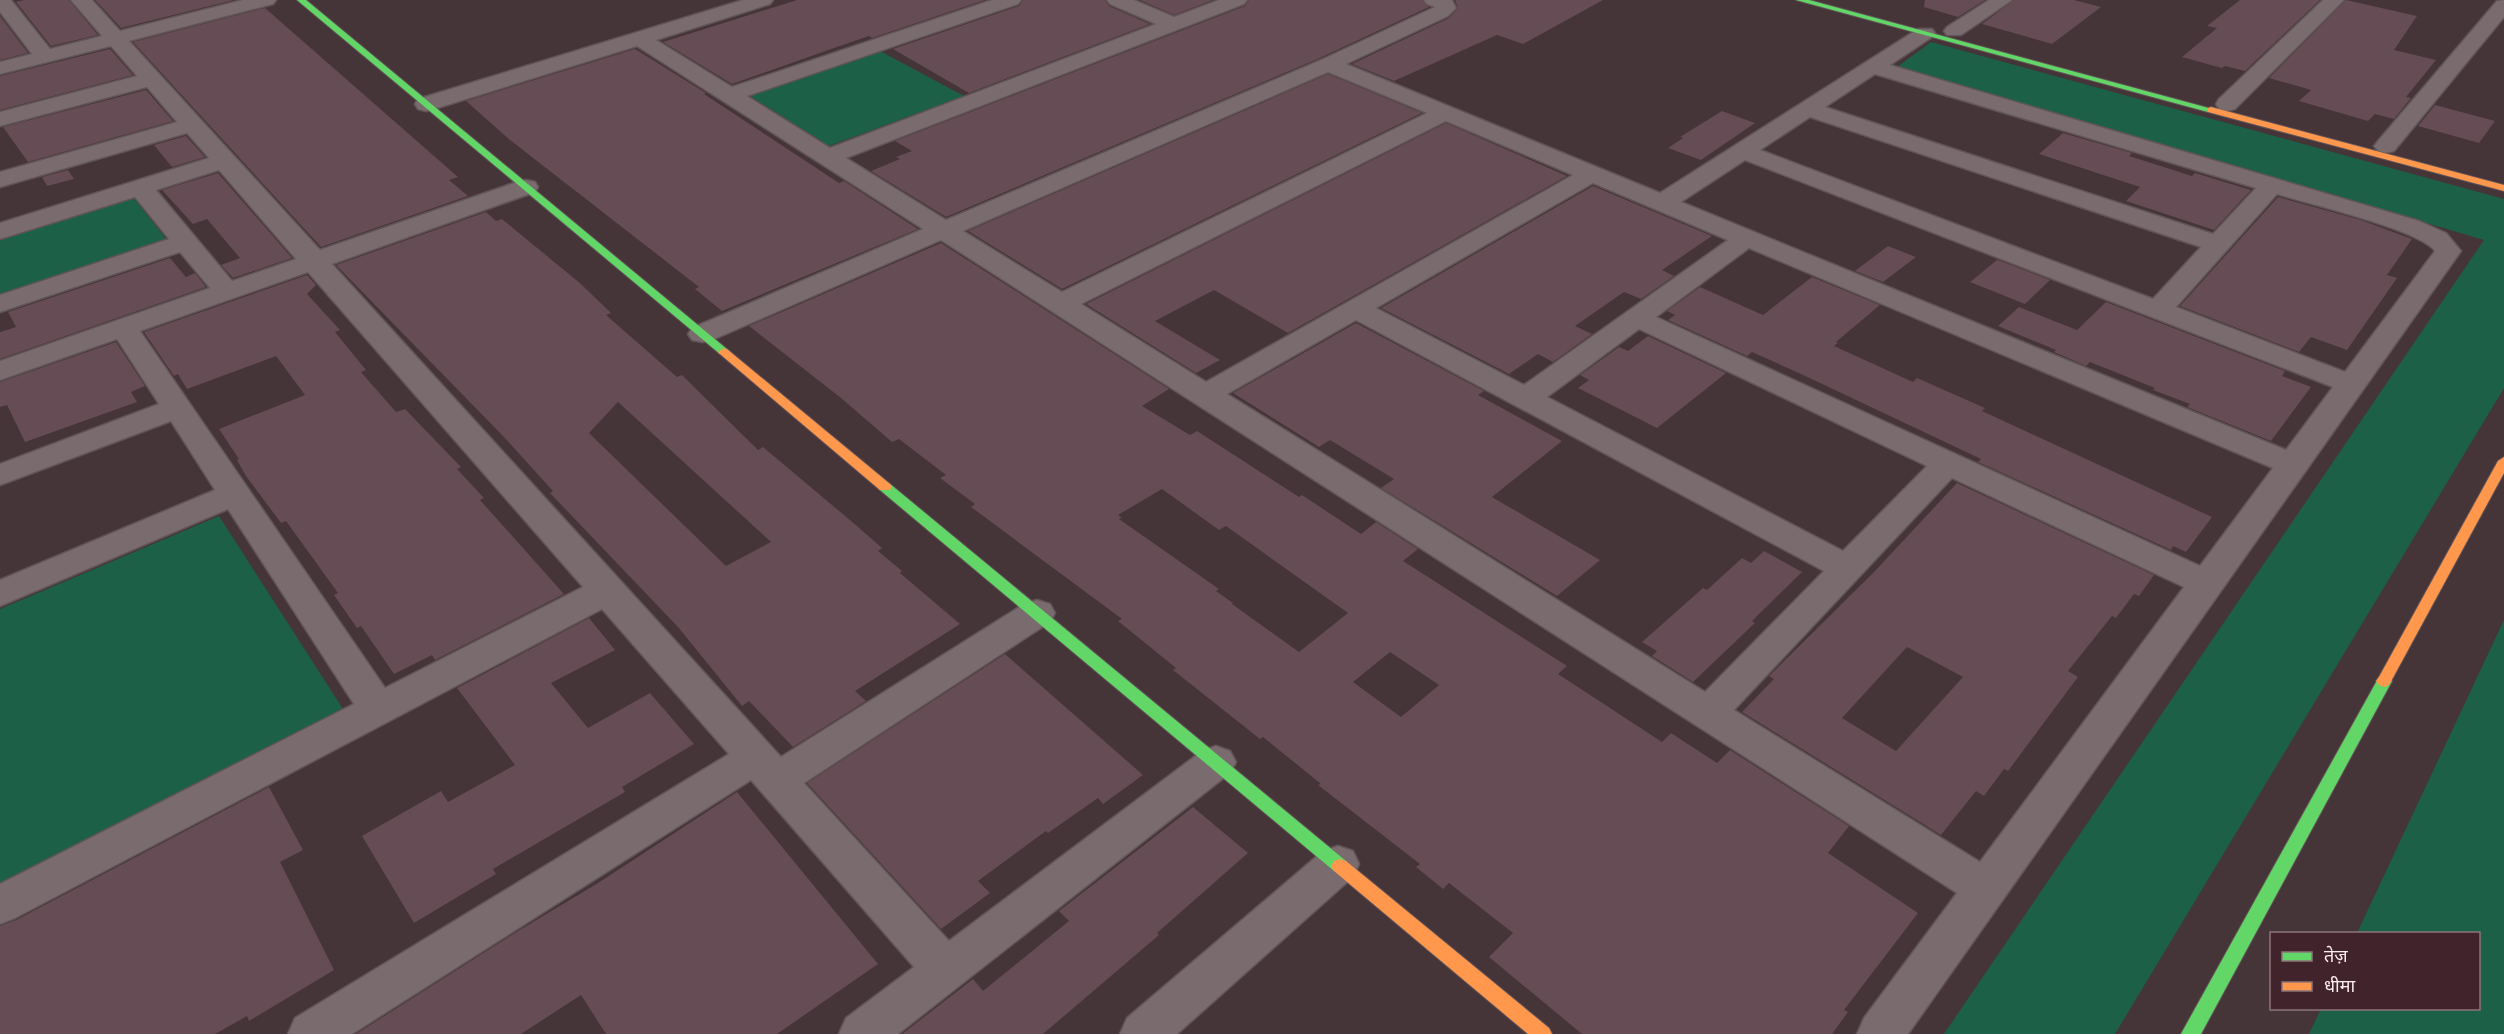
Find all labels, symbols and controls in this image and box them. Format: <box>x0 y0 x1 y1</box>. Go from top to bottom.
legend <box>2270 932 2480 1010</box>
text: तेज़ <box>2324 944 2348 967</box>
text: धीमा <box>2324 974 2355 997</box>

